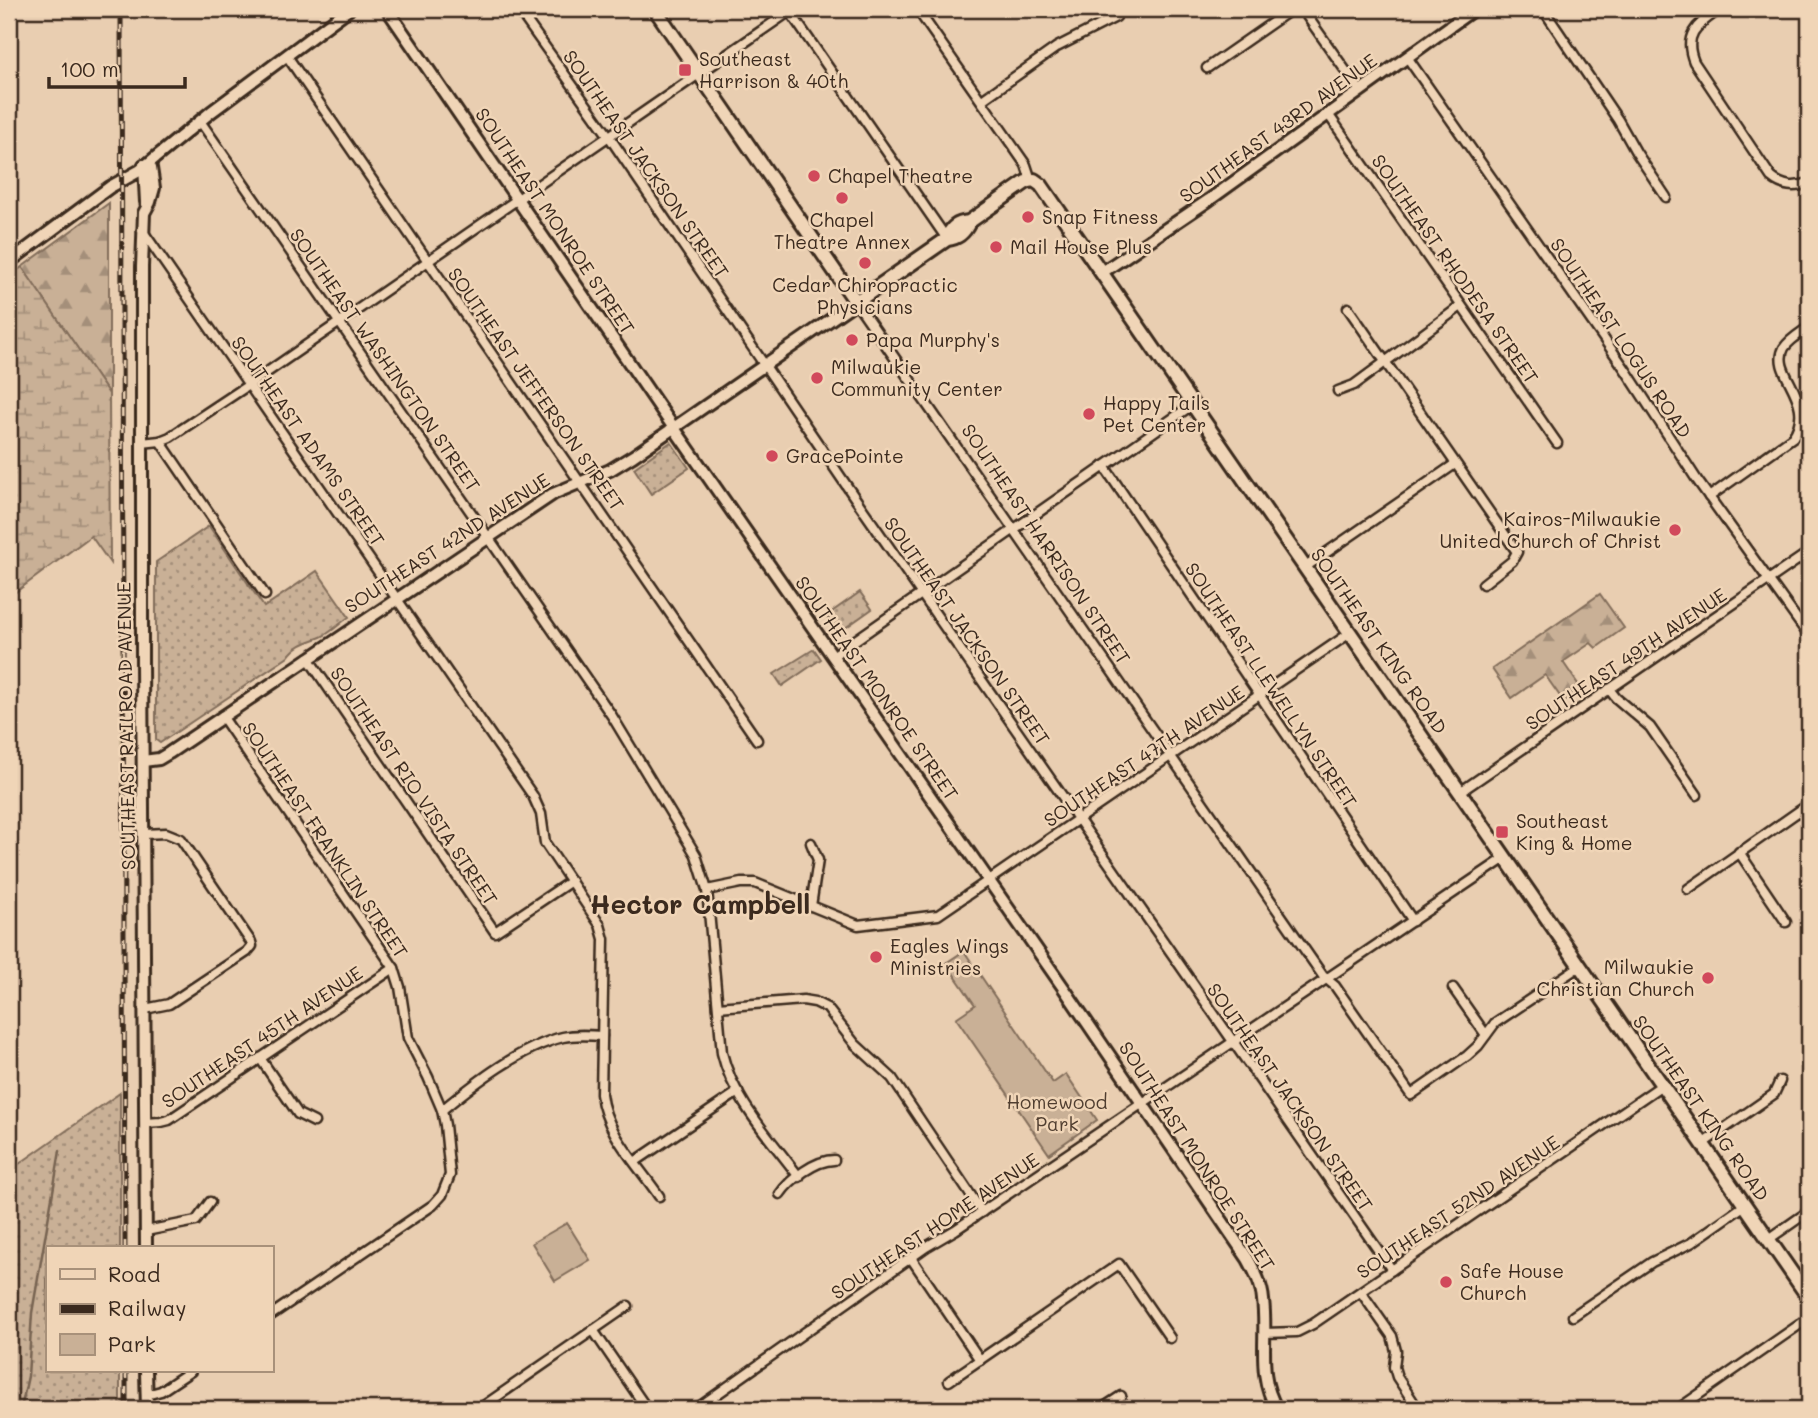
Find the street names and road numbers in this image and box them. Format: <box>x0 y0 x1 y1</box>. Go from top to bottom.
street label: SOUTHEAST JACKSON STREET <box>558 45 735 283</box>
street label: SOUTHEAST 43RD AVENUE <box>1174 47 1382 208</box>
street label: SOUTHEAST MONROE STREET <box>470 103 641 339</box>
street label: SOUTHEAST RHODESA STREET <box>1366 149 1544 388</box>
street label: SOUTHEAST WASHINGTON STREET <box>285 223 486 496</box>
street label: SOUTHEAST LOGUS ROAD <box>1545 233 1698 443</box>
street label: SOUTHEAST JEFFERSON STREET <box>443 262 630 515</box>
street label: SOUTHEAST ADAMS STREET <box>226 331 391 551</box>
street label: SOUTHEAST HARRISON STREET <box>956 419 1136 669</box>
street label: SOUTHEAST 42ND AVENUE <box>339 467 554 618</box>
street label: SOUTHEAST JACKSON STREET <box>879 512 1056 750</box>
street label: SOUTHEAST KING ROAD <box>1306 543 1453 739</box>
street label: SOUTHEAST LLEWELLYN STREET <box>1180 557 1363 812</box>
street label: SOUTHEAST MONROE STREET <box>790 571 965 805</box>
street label: SOUTHEAST RAILROAD AVENUE <box>110 582 141 870</box>
street label: SOUTHEAST 49TH AVENUE <box>1520 582 1731 735</box>
street label: SOUTHEAST RIO VISTA STREET <box>325 662 504 910</box>
street label: SOUTHEAST 47TH AVENUE <box>1039 679 1249 832</box>
street label: SOUTHEAST FRANKLIN STREET <box>237 717 414 963</box>
street label: SOUTHEAST 45TH AVENUE <box>156 960 367 1113</box>
street label: SOUTHEAST JACKSON STREET <box>1202 978 1379 1216</box>
street label: SOUTHEAST KING ROAD <box>1628 1010 1775 1206</box>
street label: SOUTHEAST MONROE STREET <box>1114 1036 1281 1275</box>
street label: SOUTHEAST 52ND AVENUE <box>1351 1129 1564 1284</box>
street label: SOUTHEAST HOME AVENUE <box>826 1146 1044 1305</box>

